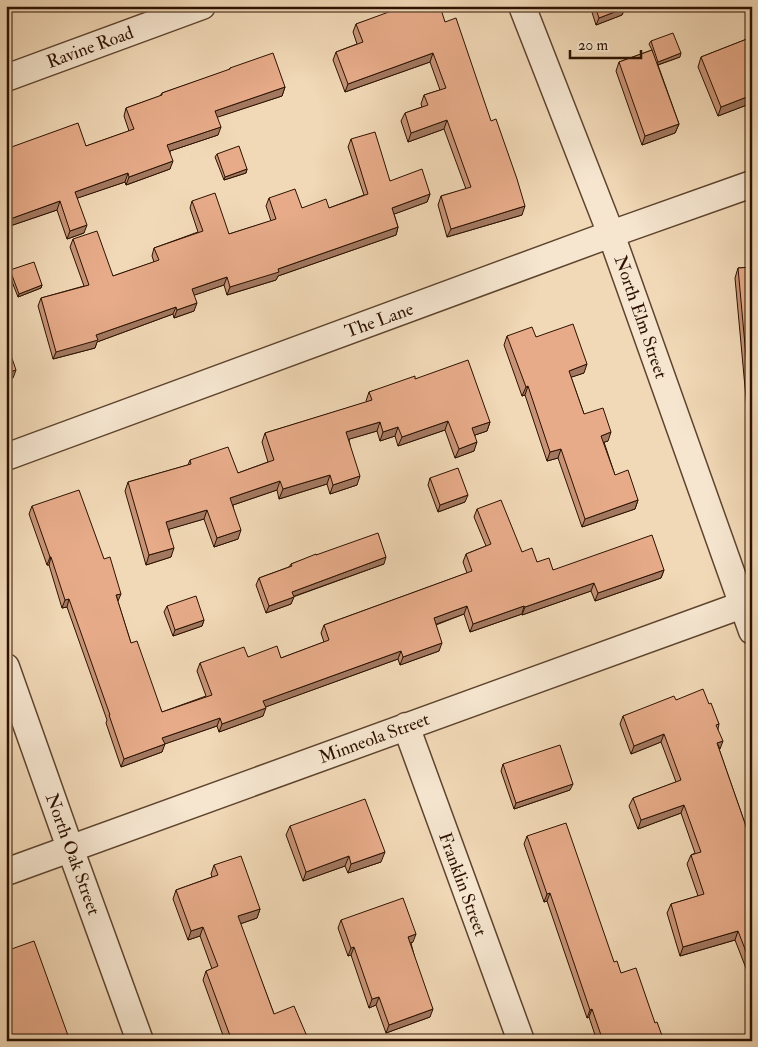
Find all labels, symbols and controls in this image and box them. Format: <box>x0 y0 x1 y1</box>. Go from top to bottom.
street label: Ravine Road <box>44 21 137 74</box>
scale bar <box>570 28 642 60</box>
text: 20 m <box>578 36 608 55</box>
street label: North Elm Street <box>609 252 672 382</box>
street label: The Lane <box>342 297 417 343</box>
street label: Minneola Street <box>316 708 433 769</box>
street label: North Oak Street <box>40 790 105 918</box>
street label: Franklin Street <box>433 829 492 939</box>

